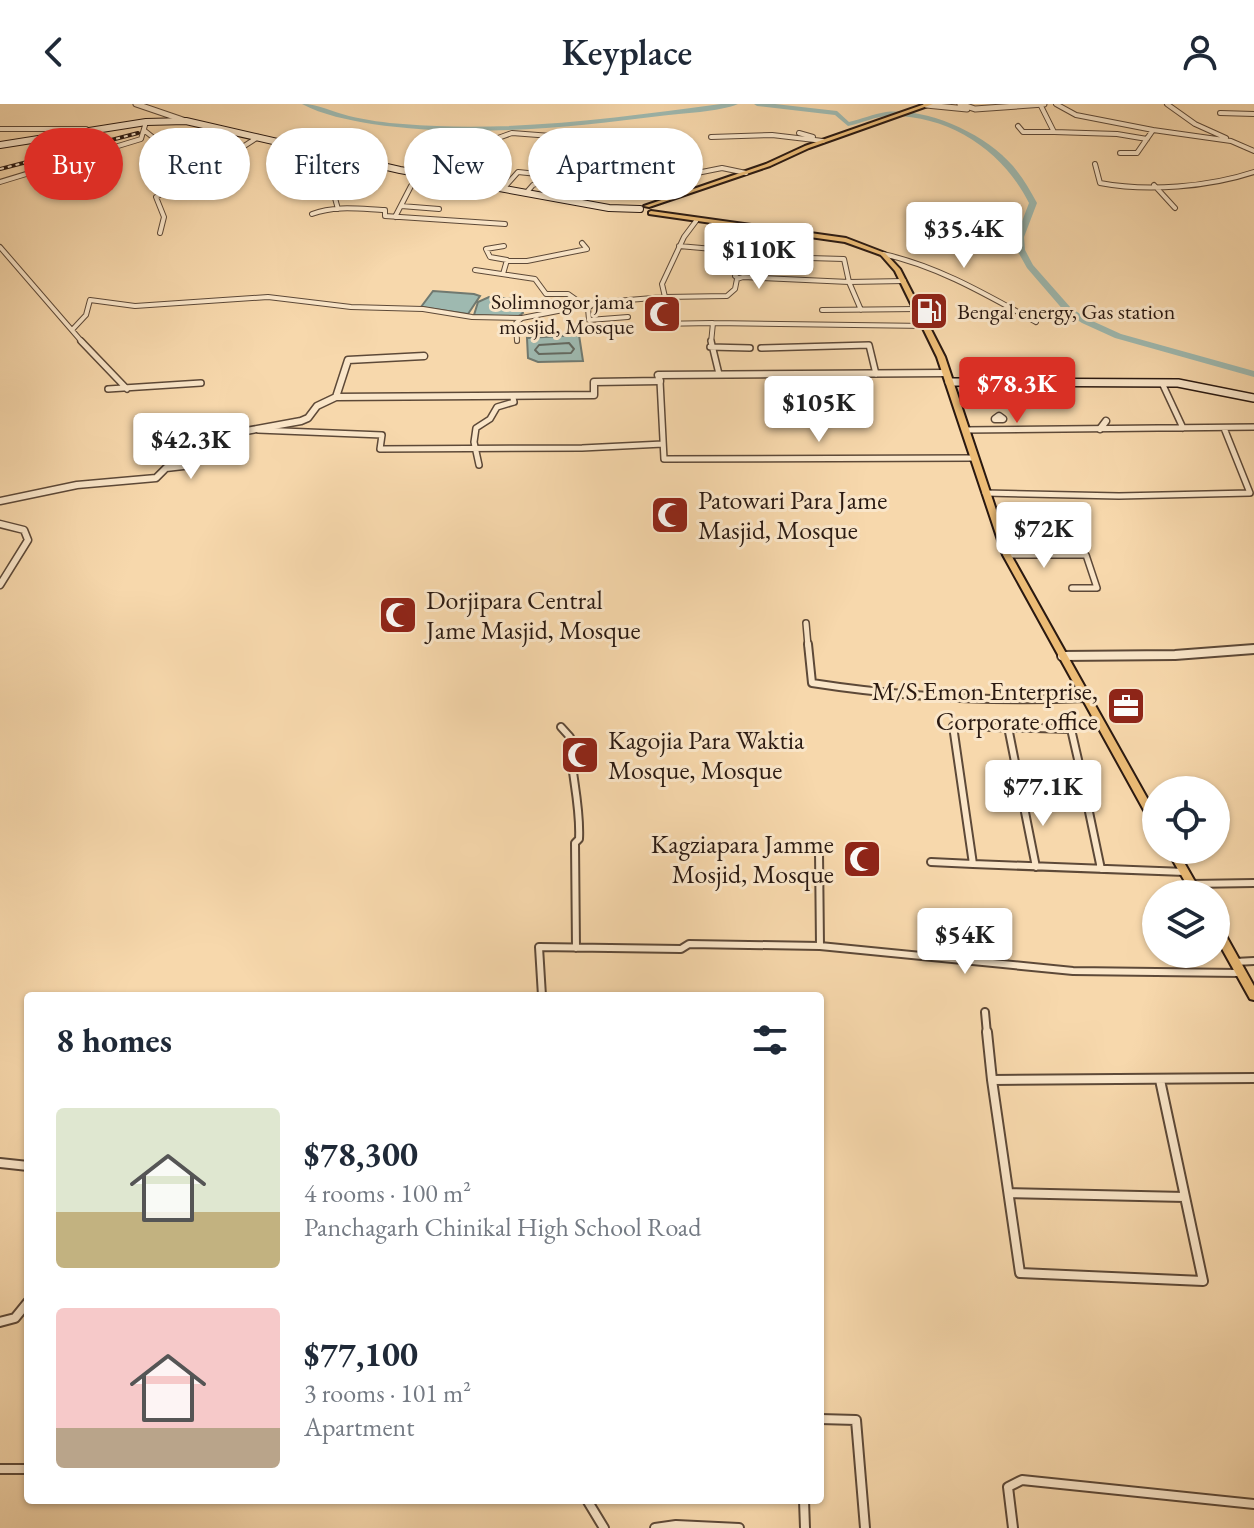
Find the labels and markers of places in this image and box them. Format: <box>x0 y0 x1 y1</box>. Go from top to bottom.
pin: $35.4K <box>899 202 1029 270</box>
pin: $110K <box>703 223 815 291</box>
place label: Solimnogor jama mosjid, Mosque <box>491 287 634 341</box>
fuel station icon: Bengal energy, Gas station <box>908 290 950 332</box>
mosque icon: Solimnogor jama mosjid, Mosque <box>641 293 683 335</box>
place label: Bengal energy, Gas station <box>957 297 1176 326</box>
pin: $78.3K <box>952 357 1082 425</box>
pin: $105K <box>763 376 875 444</box>
pin: $42.3K <box>126 413 256 481</box>
place label: Patowari Para Jame Masjid, Mosque <box>698 483 887 547</box>
mosque icon: Patowari Para Jame Masjid, Mosque <box>649 494 691 536</box>
pin: $72K <box>997 502 1091 570</box>
place label: Dorjipara Central Jame Masjid, Mosque <box>424 583 641 647</box>
mosque icon: Dorjipara Central Jame Masjid, Mosque <box>377 594 419 636</box>
place label: M/S Emon Enterprise, Corporate office <box>872 674 1098 738</box>
office icon: M/S Emon Enterprise, Corporate office <box>1105 685 1147 727</box>
place label: Kagojia Para Waktia Mosque, Mosque <box>608 723 805 787</box>
mosque icon: Kagojia Para Waktia Mosque, Mosque <box>559 734 601 776</box>
pin: $77.1K <box>978 760 1108 828</box>
place label: Kagziapara Jamme Mosjid, Mosque <box>651 827 834 891</box>
mosque icon: Kagziapara Jamme Mosjid, Mosque <box>841 838 883 880</box>
pin: $54K <box>918 908 1012 976</box>

